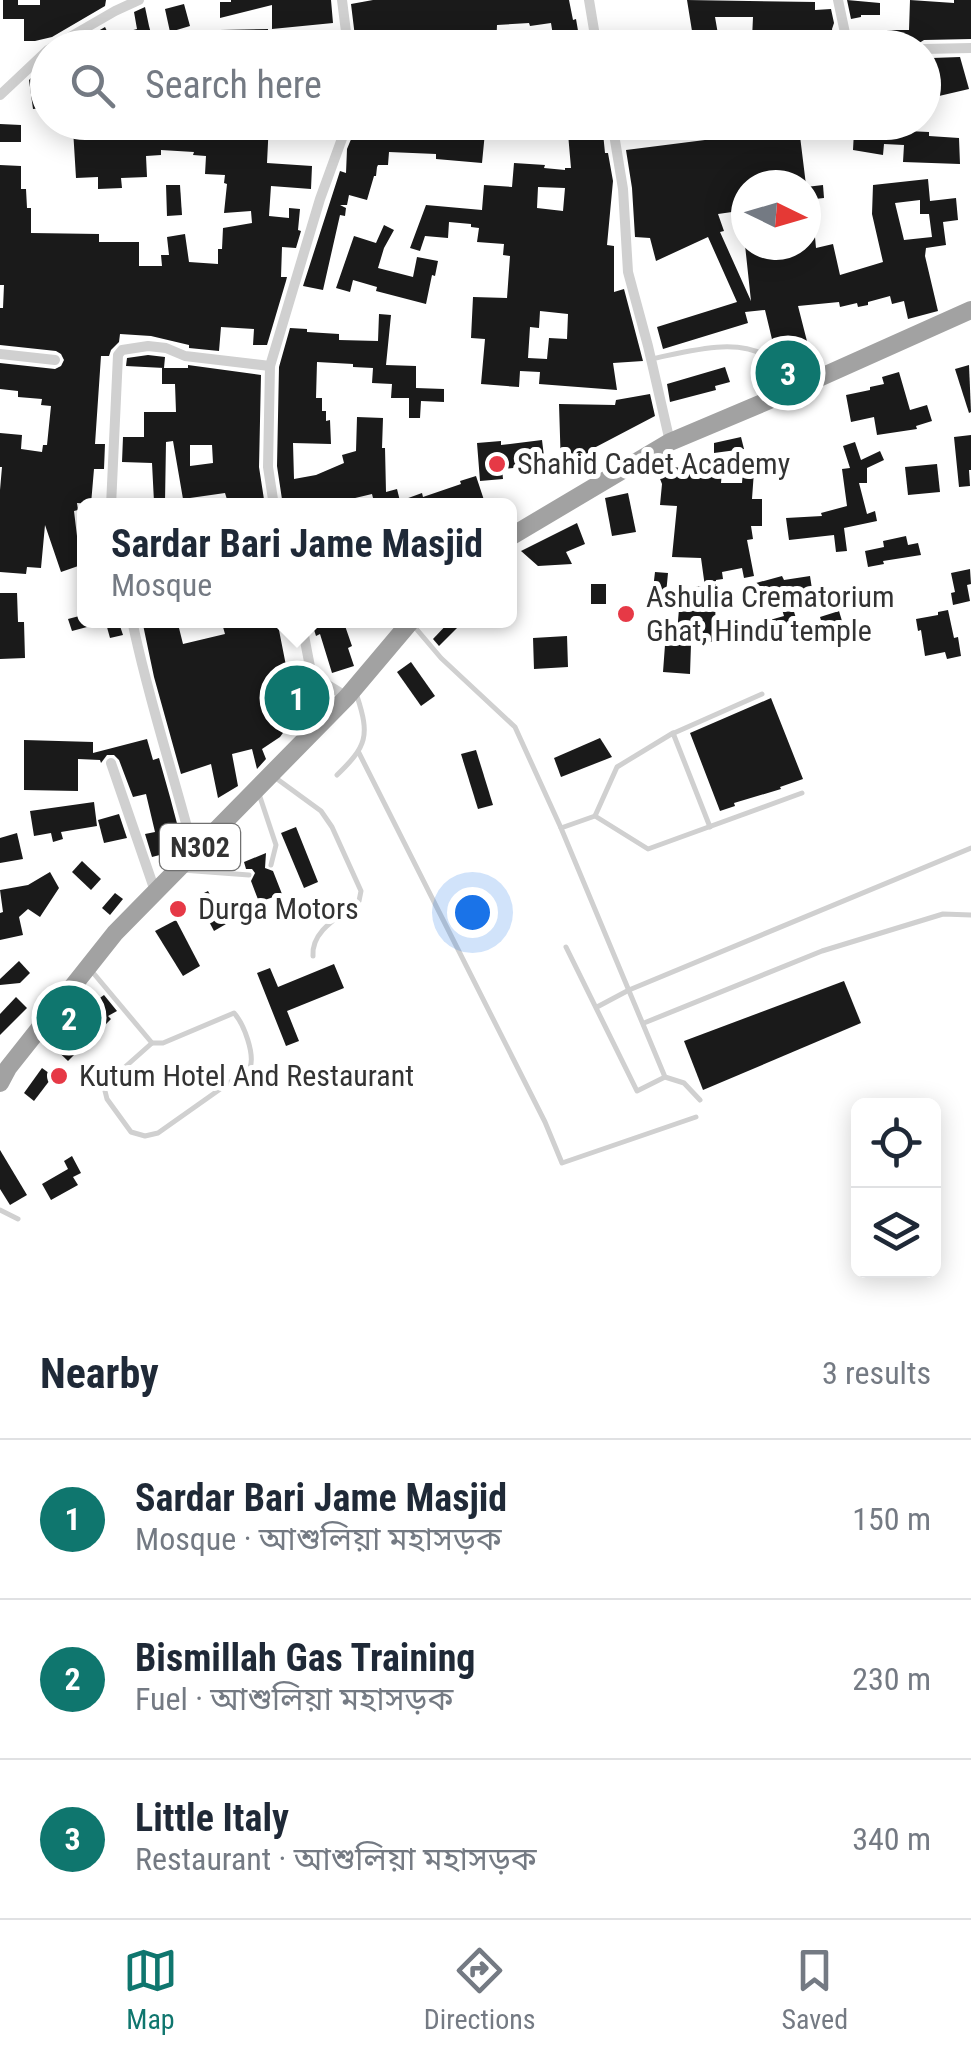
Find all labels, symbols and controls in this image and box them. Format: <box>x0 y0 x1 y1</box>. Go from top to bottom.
search box <box>30 30 941 140</box>
icon: search <box>65 58 120 113</box>
text: Search here <box>145 63 322 107</box>
north arrow <box>731 170 821 260</box>
pin: 3 <box>756 336 820 410</box>
place label: Shahid Cadet Academy <box>517 446 790 481</box>
marker: Shahid Cadet Academy <box>486 453 508 475</box>
popup <box>77 498 517 628</box>
text: Sardar Bari Jame Masjid <box>111 522 483 566</box>
text: Mosque <box>111 566 212 604</box>
place label: Ashulia Crematorium Ghat, Hindu temple <box>646 579 895 648</box>
marker: Ashulia Crematorium Ghat, Hindu temple <box>615 603 637 625</box>
pin: 1 <box>264 660 330 736</box>
road number: N302 <box>160 824 240 870</box>
your location <box>447 887 498 938</box>
place label: Durga Motors <box>198 891 359 926</box>
marker: Durga Motors <box>167 898 189 920</box>
pin: 2 <box>36 980 102 1056</box>
place label: Kutum Hotel And Restaurant <box>79 1058 414 1093</box>
marker: Kutum Hotel And Restaurant <box>48 1065 70 1087</box>
map controls <box>851 1098 941 1278</box>
button: locate <box>851 1098 941 1188</box>
button: layers <box>851 1188 941 1278</box>
text: Nearby <box>40 1349 159 1398</box>
text: 3 results <box>822 1354 931 1392</box>
text: Sardar Bari Jame Masjid <box>135 1476 507 1520</box>
text: 1 <box>64 1500 81 1538</box>
text: 150 m <box>852 1500 931 1538</box>
text: Mosque · আশুলিয়া মহাসড়ক <box>135 1520 502 1558</box>
text: Bismillah Gas Training <box>135 1636 476 1680</box>
text: 2 <box>64 1660 81 1698</box>
text: 230 m <box>852 1660 931 1698</box>
text: Fuel · আশুলিয়া মহাসড়ক <box>135 1680 453 1718</box>
text: Little Italy <box>135 1796 289 1840</box>
text: 3 <box>64 1820 81 1858</box>
text: 340 m <box>852 1820 931 1858</box>
text: Restaurant · আশুলিয়া মহাসড়ক <box>135 1840 537 1878</box>
tab: Map <box>123 1943 178 2036</box>
tab: Directions <box>424 1943 536 2036</box>
tab: Saved <box>781 1943 848 2036</box>

